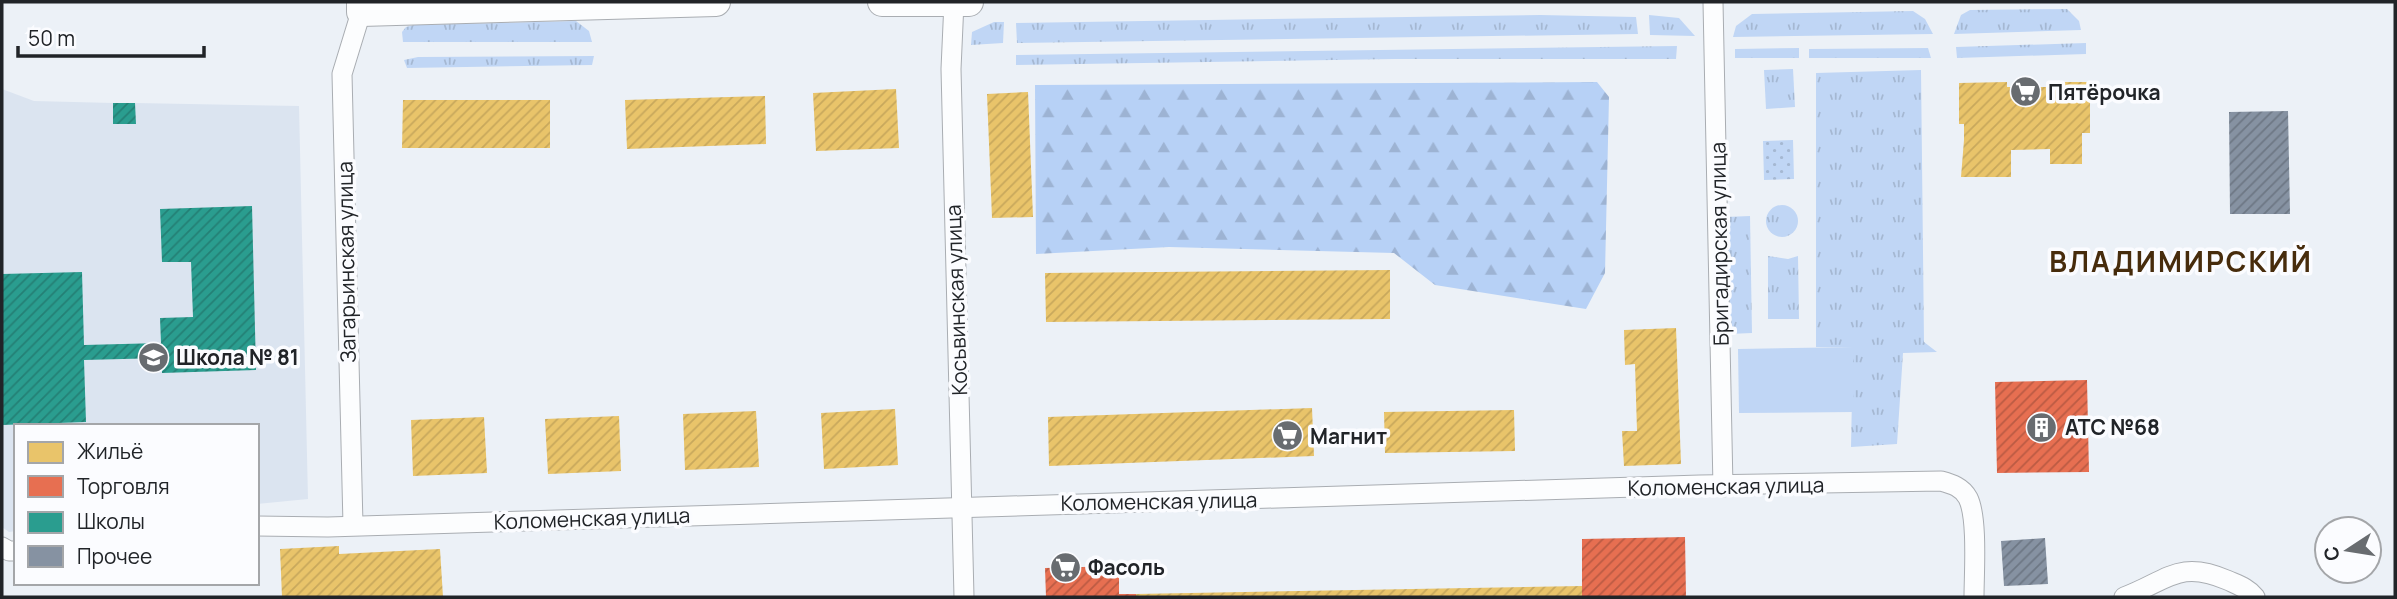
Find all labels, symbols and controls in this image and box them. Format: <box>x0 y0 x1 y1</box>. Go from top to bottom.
scale bar <box>18 14 203 58</box>
text: 50 m <box>28 24 75 52</box>
supermarket icon: Пятёрочка <box>2008 75 2042 109</box>
place label: Пятёрочка <box>2048 78 2161 106</box>
street label: Бригадирская улица <box>1703 142 1735 346</box>
street label: Загарьинская улица <box>330 161 362 363</box>
street label: Косьвинская улица <box>939 204 973 396</box>
district label: ВЛАДИМИРСКИЙ <box>2049 242 2313 280</box>
school or university icon: Школа № 81 <box>136 340 170 374</box>
place label: Школа № 81 <box>176 343 299 371</box>
building icon: АТС №68 <box>2025 410 2059 444</box>
place label: АТС №68 <box>2065 413 2160 441</box>
supermarket icon: Магнит <box>1270 419 1304 453</box>
place label: Магнит <box>1310 422 1387 450</box>
legend <box>14 424 259 585</box>
text: Жильё <box>77 437 143 465</box>
street label: Коломенская улица <box>1627 470 1825 502</box>
text: Торговля <box>77 472 170 500</box>
street label: Коломенская улица <box>1060 485 1258 517</box>
street label: Коломенская улица <box>493 501 691 535</box>
text: Школы <box>77 507 145 535</box>
north arrow <box>2313 515 2383 585</box>
text: Прочее <box>77 542 152 570</box>
text: С <box>2317 544 2346 563</box>
supermarket icon: Фасоль <box>1048 550 1082 584</box>
place label: Фасоль <box>1088 553 1165 581</box>

